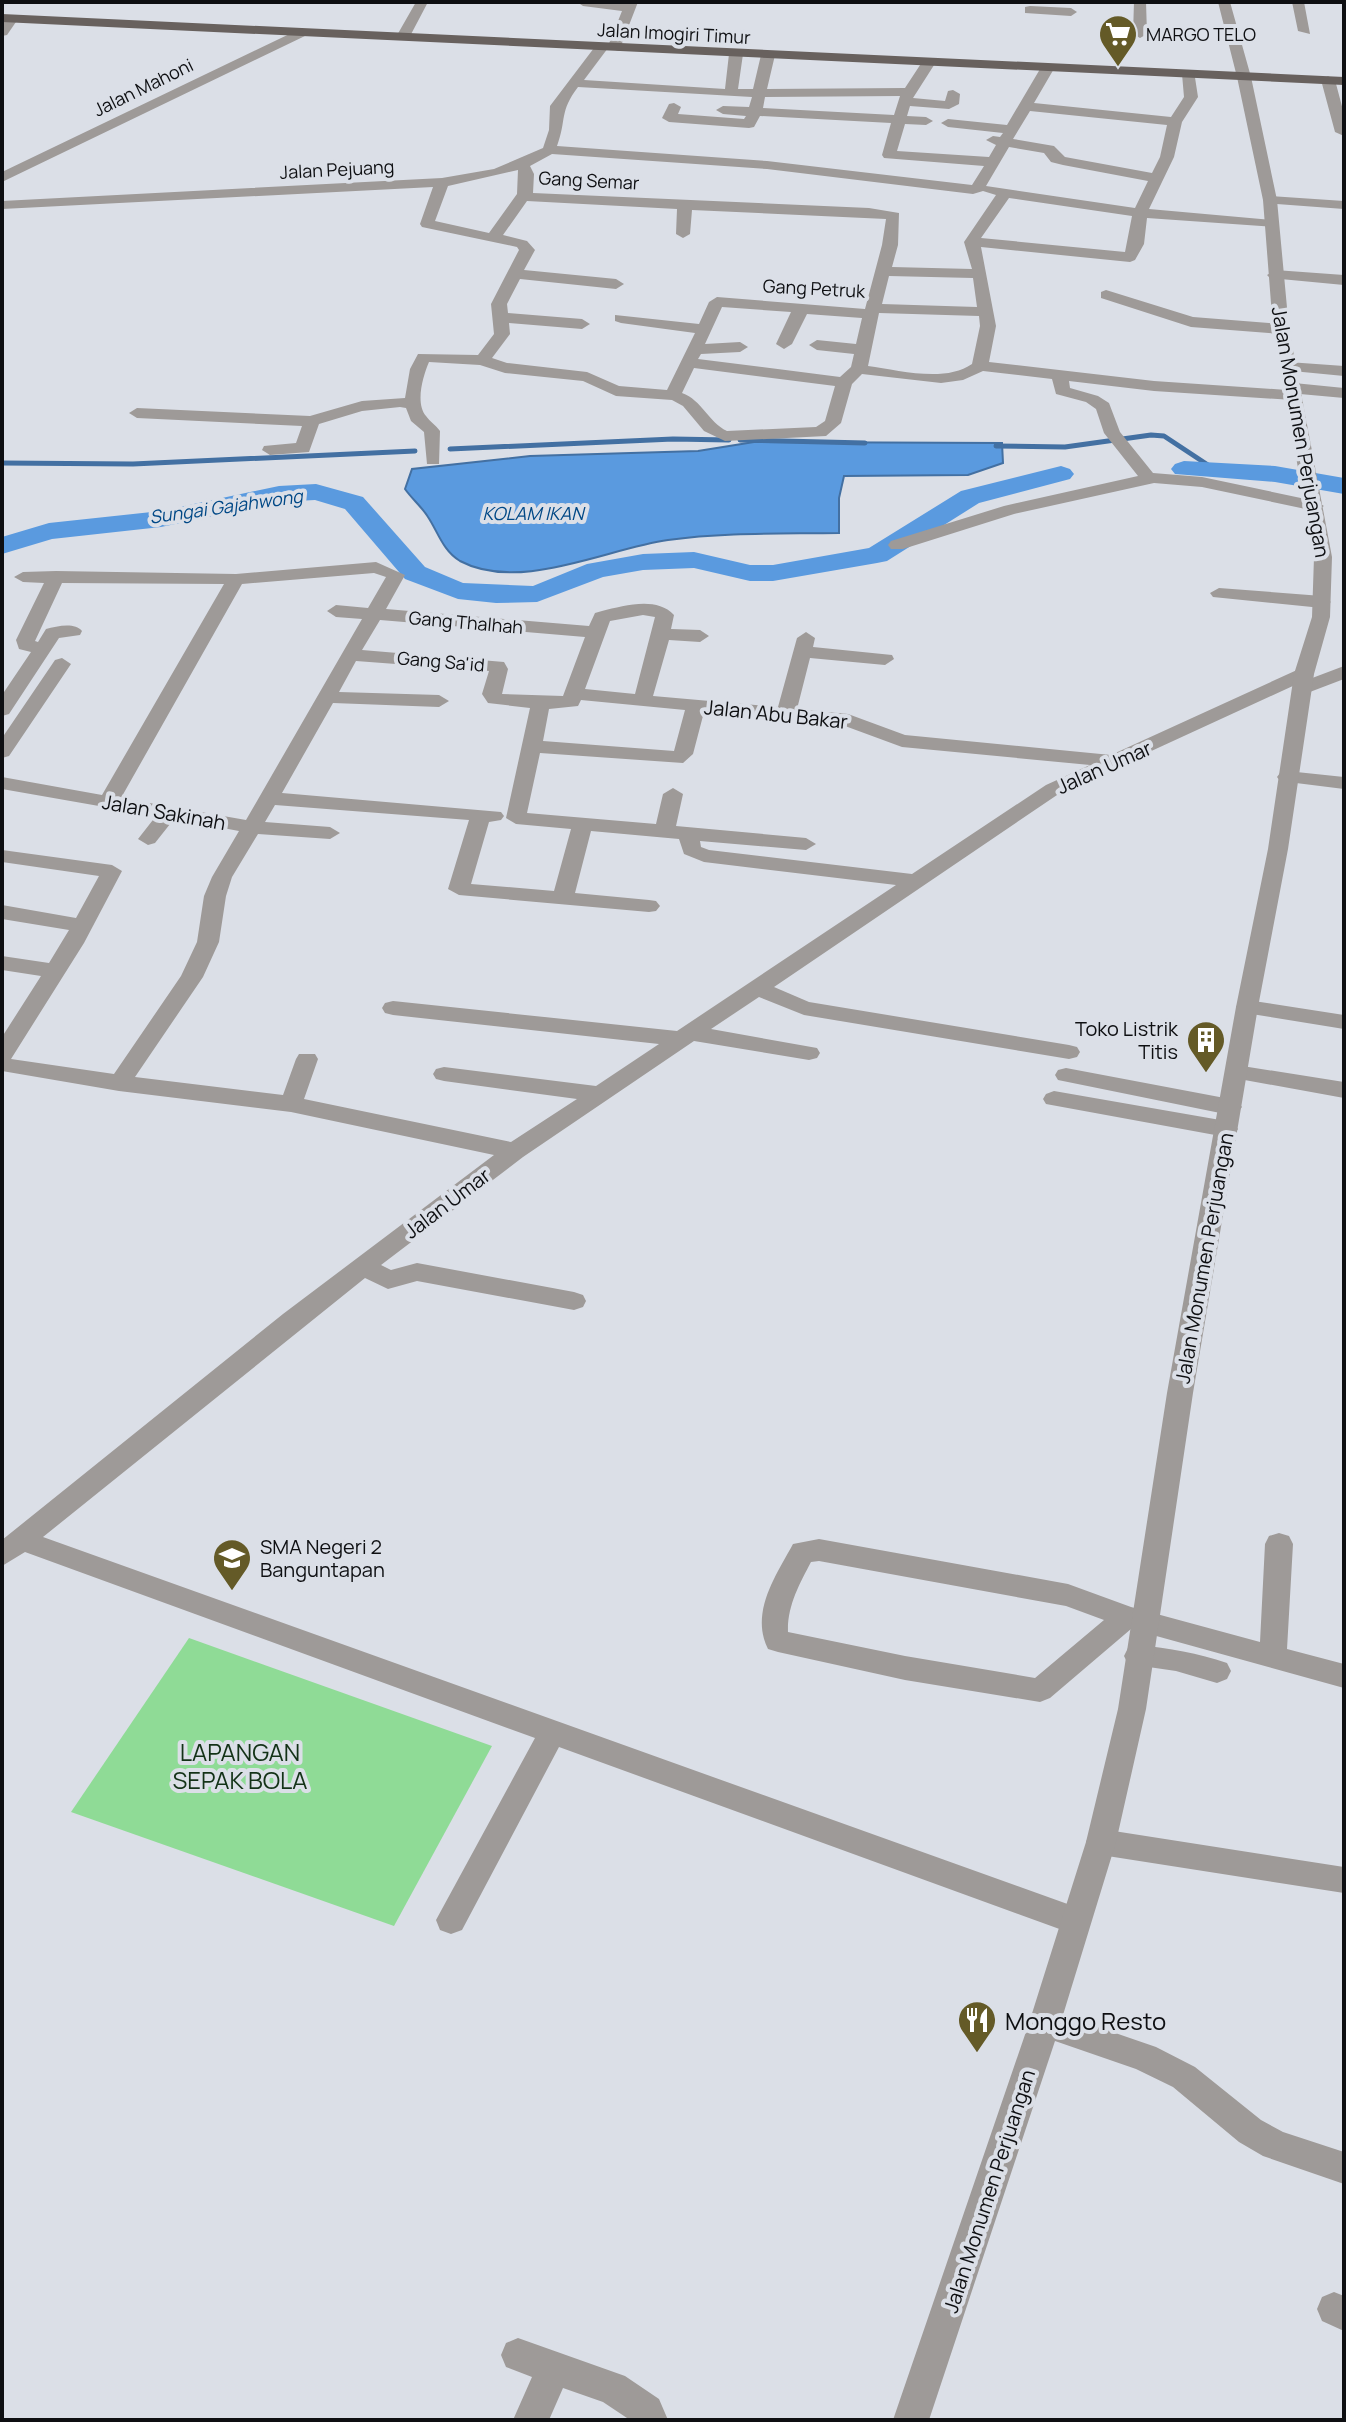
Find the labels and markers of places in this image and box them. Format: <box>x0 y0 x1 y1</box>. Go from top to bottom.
supermarket icon: MARGO TELO <box>1097 13 1139 68</box>
place label: MARGO TELO <box>1146 22 1256 46</box>
place label: Toko Listrik Titis <box>1075 1015 1179 1065</box>
building icon: Toko Listrik Titis <box>1185 1019 1227 1074</box>
place label: SMA Negeri 2 Banguntapan <box>260 1533 385 1583</box>
school or university icon: SMA Negeri 2 Banguntapan <box>211 1537 253 1592</box>
restaurant icon: Monggo Resto <box>956 1999 998 2054</box>
place label: Monggo Resto <box>1005 2004 1166 2037</box>

